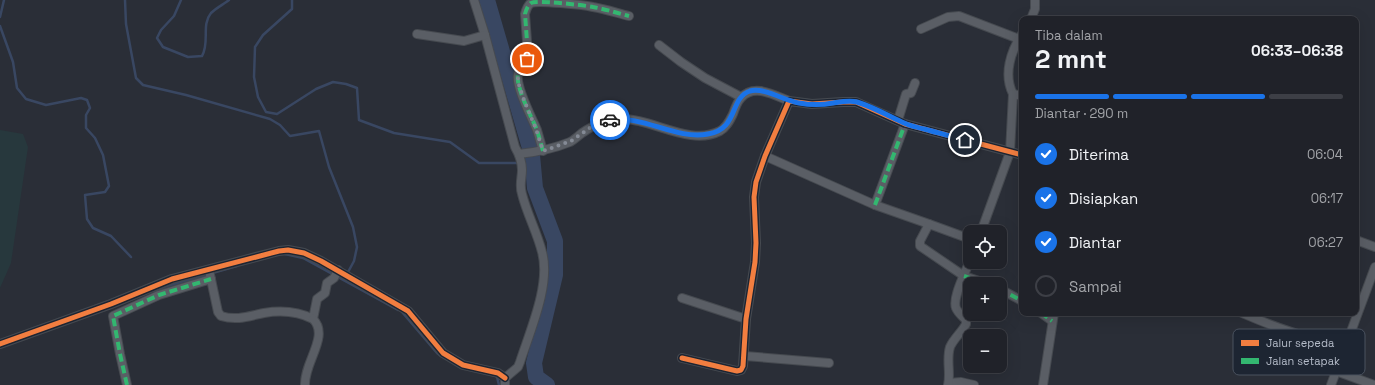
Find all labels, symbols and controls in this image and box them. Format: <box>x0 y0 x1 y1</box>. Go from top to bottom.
text: Tiba dalam <box>1035 27 1103 44</box>
text: 06:33–06:38 <box>1251 41 1343 60</box>
pin <box>510 42 544 76</box>
text: 2 mnt <box>1035 42 1107 76</box>
icon: bag <box>516 48 538 70</box>
courier <box>590 100 630 140</box>
text: Diantar · 290 m <box>1035 105 1128 122</box>
icon: car <box>599 109 621 131</box>
pin <box>948 123 982 157</box>
icon: home <box>954 129 976 151</box>
icon: check <box>1035 143 1057 165</box>
text: Diterima <box>1069 145 1129 164</box>
text: 06:04 <box>1307 146 1343 163</box>
icon: check <box>1035 187 1057 209</box>
text: Disiapkan <box>1069 189 1138 208</box>
text: 06:17 <box>1311 190 1343 207</box>
map controls <box>963 225 1007 373</box>
button: locate <box>963 225 1007 269</box>
icon: check <box>1035 231 1057 253</box>
text: Diantar <box>1069 233 1121 252</box>
text: 06:27 <box>1308 234 1343 251</box>
button: + <box>963 277 1007 321</box>
text: Sampai <box>1069 277 1122 296</box>
button: − <box>963 329 1007 373</box>
legend <box>1233 329 1365 375</box>
text: Jalur sepeda <box>1266 336 1335 350</box>
text: Jalan setapak <box>1266 354 1340 368</box>

